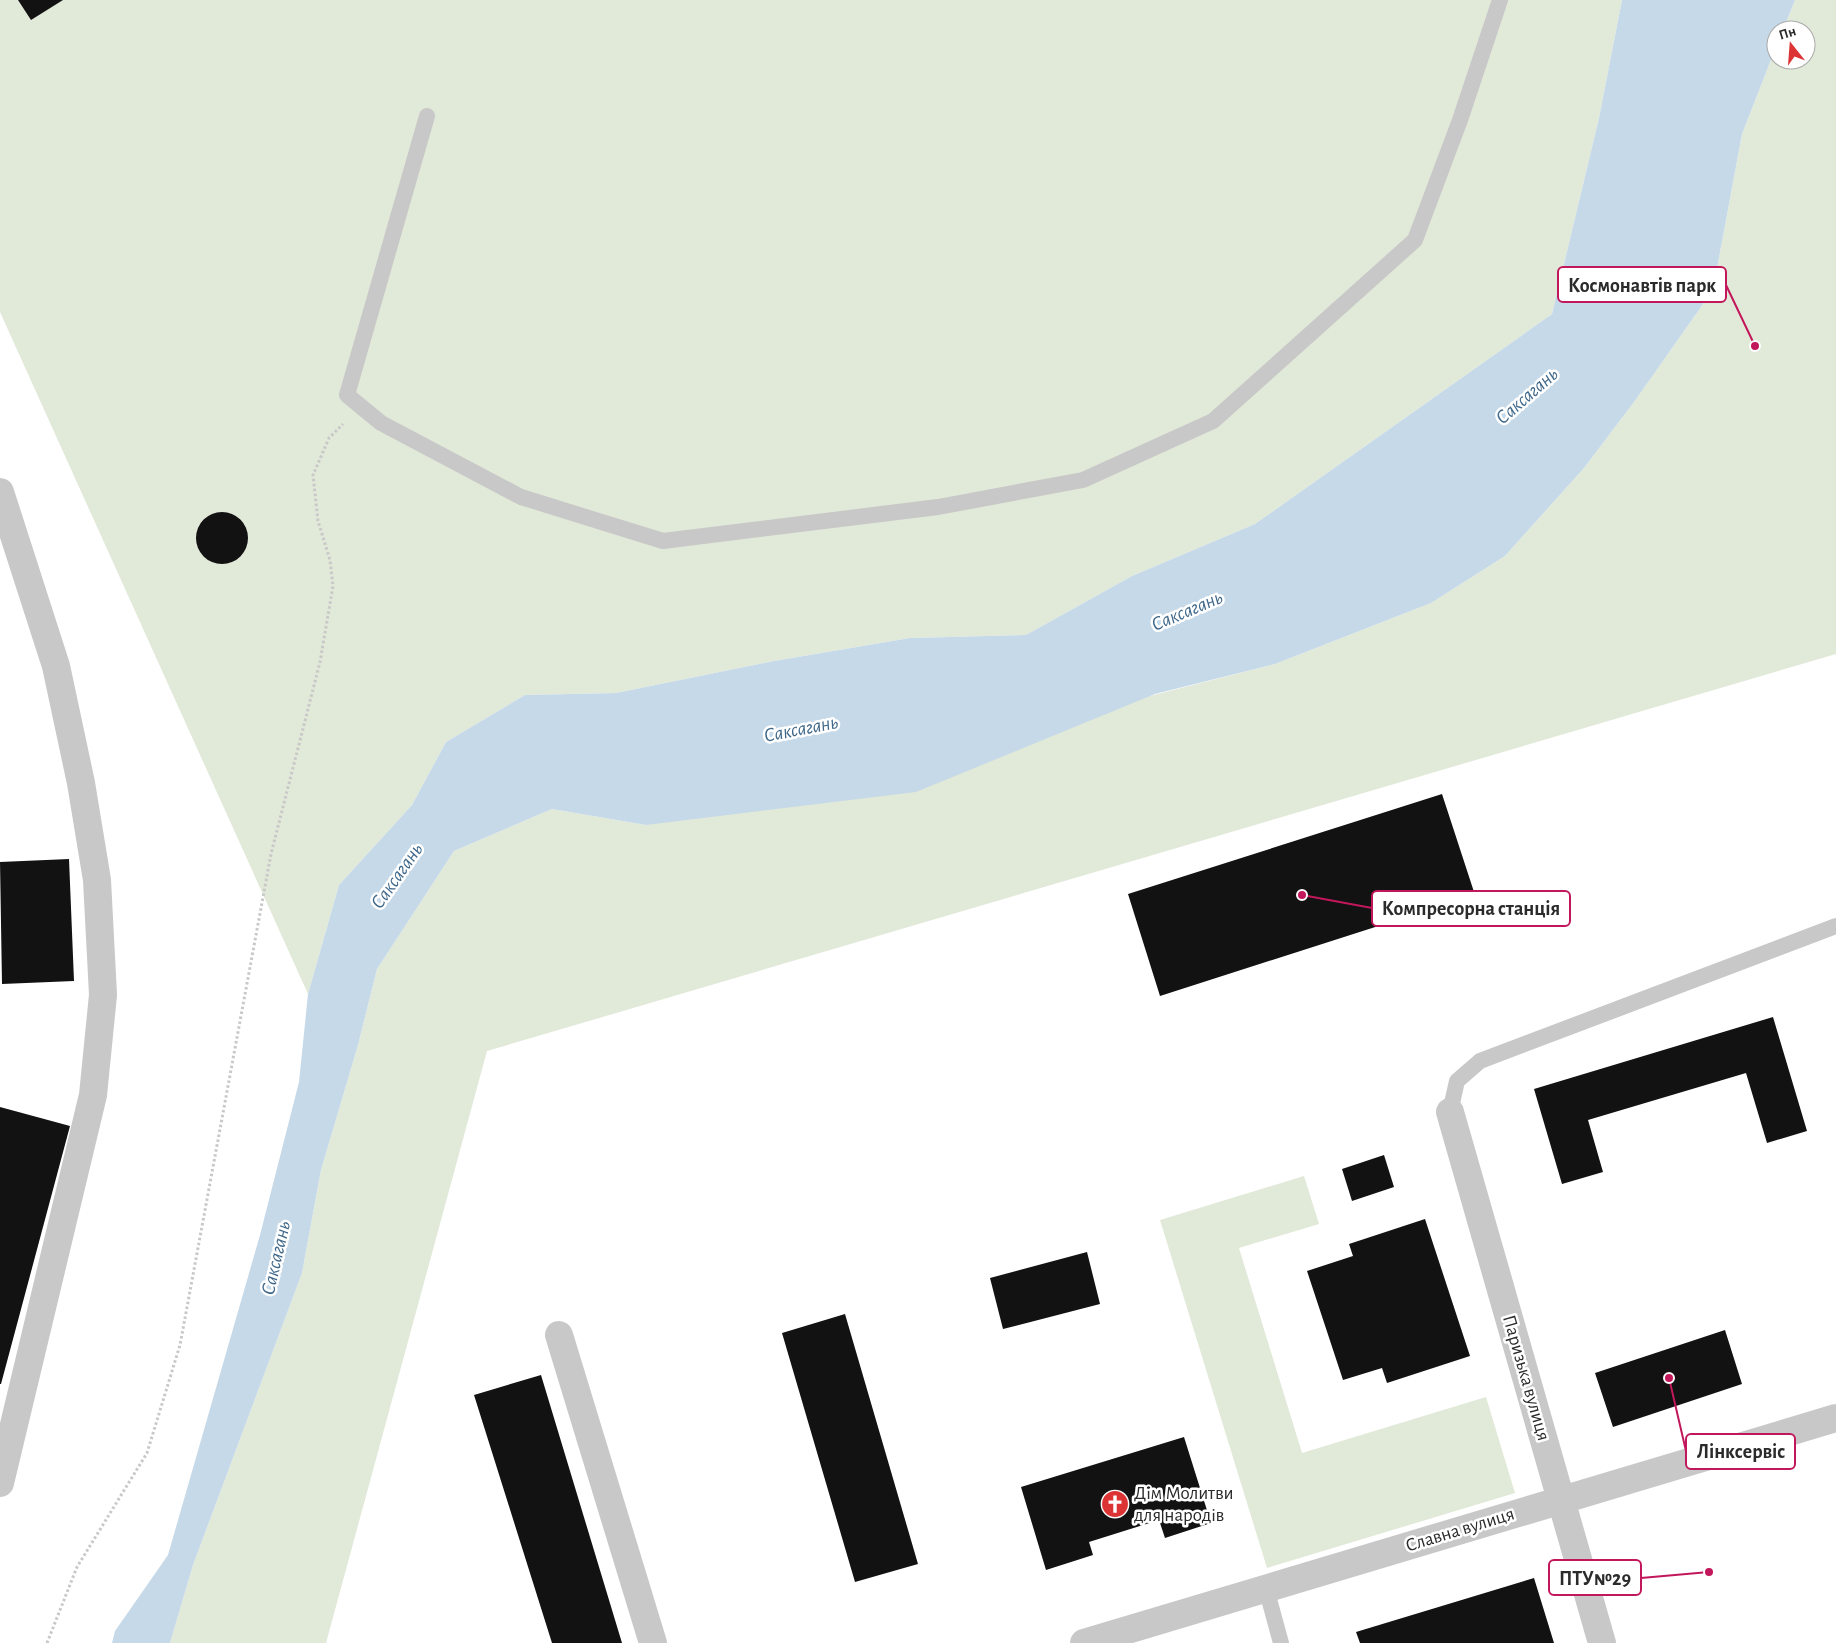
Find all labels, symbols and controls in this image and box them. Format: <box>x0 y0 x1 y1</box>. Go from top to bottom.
north arrow <box>1766 20 1816 70</box>
text: Пн <box>1777 24 1798 43</box>
callout: Космонавтів парк <box>1558 267 1726 302</box>
text: Космонавтів парк <box>1568 276 1716 296</box>
water label: Саксагань <box>1492 364 1562 428</box>
water label: Саксагань <box>1148 587 1226 635</box>
water label: Саксагань <box>762 712 840 746</box>
water label: Саксагань <box>367 839 427 913</box>
callout: Компресорна станція <box>1372 891 1570 926</box>
text: Компресорна станція <box>1382 899 1560 919</box>
water label: Саксагань <box>258 1219 294 1297</box>
street label: Паризька вулиця <box>1499 1313 1553 1443</box>
callout: Лінксервіс <box>1686 1434 1795 1469</box>
text: Лінксервіс <box>1697 1442 1785 1462</box>
place label: Дім Молитви для народів <box>1134 1484 1234 1525</box>
church icon: Дім Молитви для народів <box>1100 1489 1130 1519</box>
street label: Славна вулиця <box>1403 1504 1517 1556</box>
callout: ПТУ№29 <box>1549 1560 1641 1595</box>
text: ПТУ№29 <box>1559 1569 1631 1589</box>

